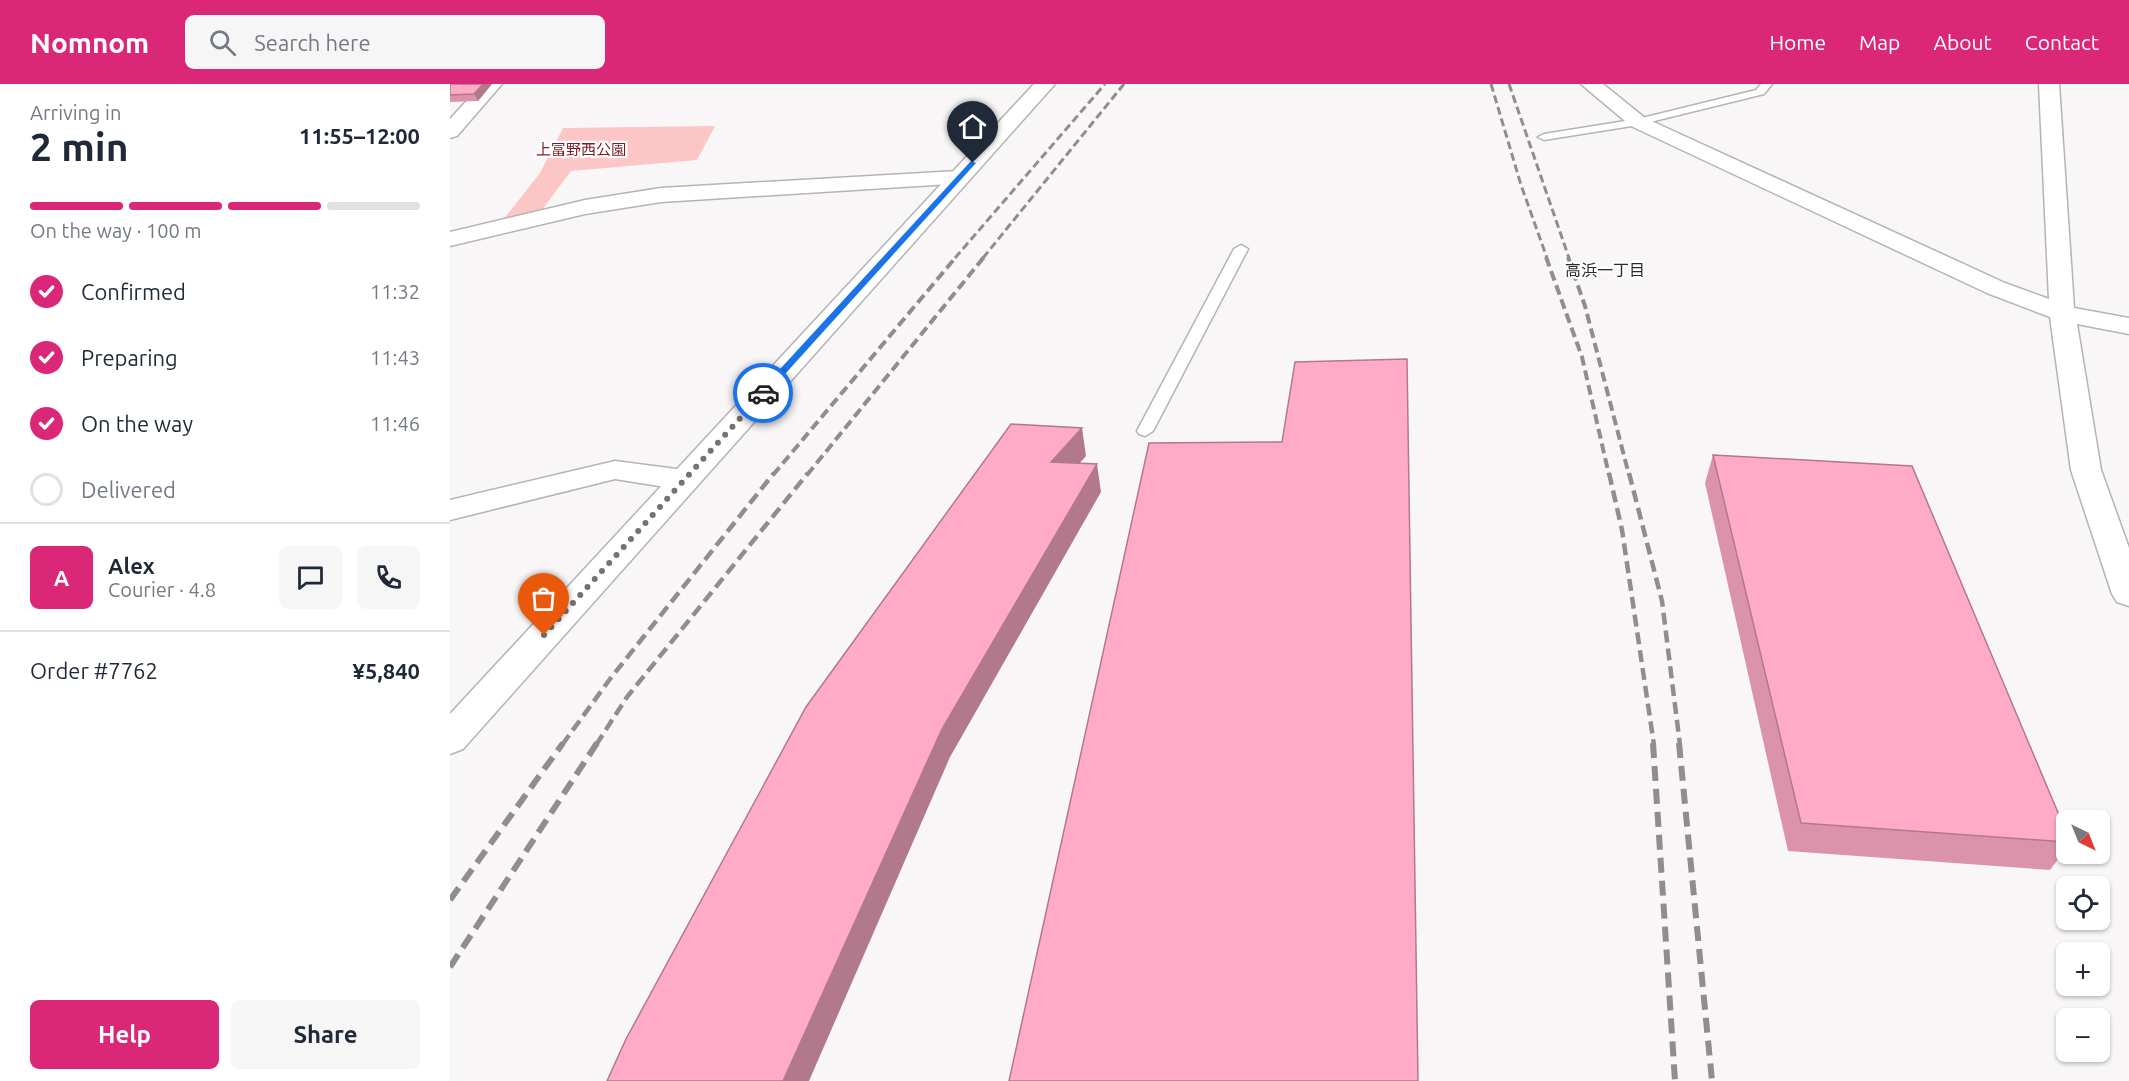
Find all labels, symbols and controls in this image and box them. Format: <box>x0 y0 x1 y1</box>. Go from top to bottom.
search box <box>185 15 605 69</box>
icon: search <box>206 26 239 59</box>
text: Nomnom <box>30 27 149 58</box>
text: Search here <box>254 30 371 55</box>
text: Home <box>1769 30 1826 54</box>
text: Map <box>1859 30 1900 54</box>
text: About <box>1933 30 1992 54</box>
text: Contact <box>2025 30 2099 54</box>
text: Arriving in <box>30 101 121 124</box>
pin <box>947 101 998 163</box>
icon: home <box>956 110 989 143</box>
text: 11:55–12:00 <box>299 123 420 148</box>
text: 2 min <box>30 125 129 168</box>
park label: 上冨野西公園 <box>536 141 626 158</box>
text: On the way · 100 m <box>30 219 202 242</box>
district label: 高浜一丁目 <box>1565 261 1645 279</box>
icon: check <box>30 275 63 308</box>
text: Confirmed <box>81 279 186 304</box>
text: 11:32 <box>370 280 420 303</box>
icon: check <box>30 341 63 374</box>
text: Preparing <box>81 345 178 370</box>
text: 11:43 <box>370 346 420 369</box>
courier <box>733 363 793 423</box>
icon: car <box>747 377 780 410</box>
icon: check <box>30 407 63 440</box>
text: On the way <box>81 411 193 436</box>
text: 11:46 <box>370 412 420 435</box>
text: Delivered <box>81 477 176 502</box>
button: chat <box>279 546 342 609</box>
button: phone <box>357 546 420 609</box>
text: Alex <box>108 553 155 578</box>
text: A <box>54 565 69 590</box>
pin <box>518 573 569 635</box>
text: Courier · 4.8 <box>108 578 216 601</box>
icon: bag <box>527 582 560 615</box>
text: Order #7762 <box>30 658 158 683</box>
text: ¥5,840 <box>353 658 420 683</box>
north arrow <box>2056 810 2110 864</box>
map controls <box>2056 810 2110 1062</box>
button: locate <box>2056 876 2110 930</box>
button: + <box>2056 942 2110 996</box>
button: Help <box>30 1000 219 1069</box>
button: Share <box>231 1000 420 1069</box>
button: − <box>2056 1008 2110 1062</box>

